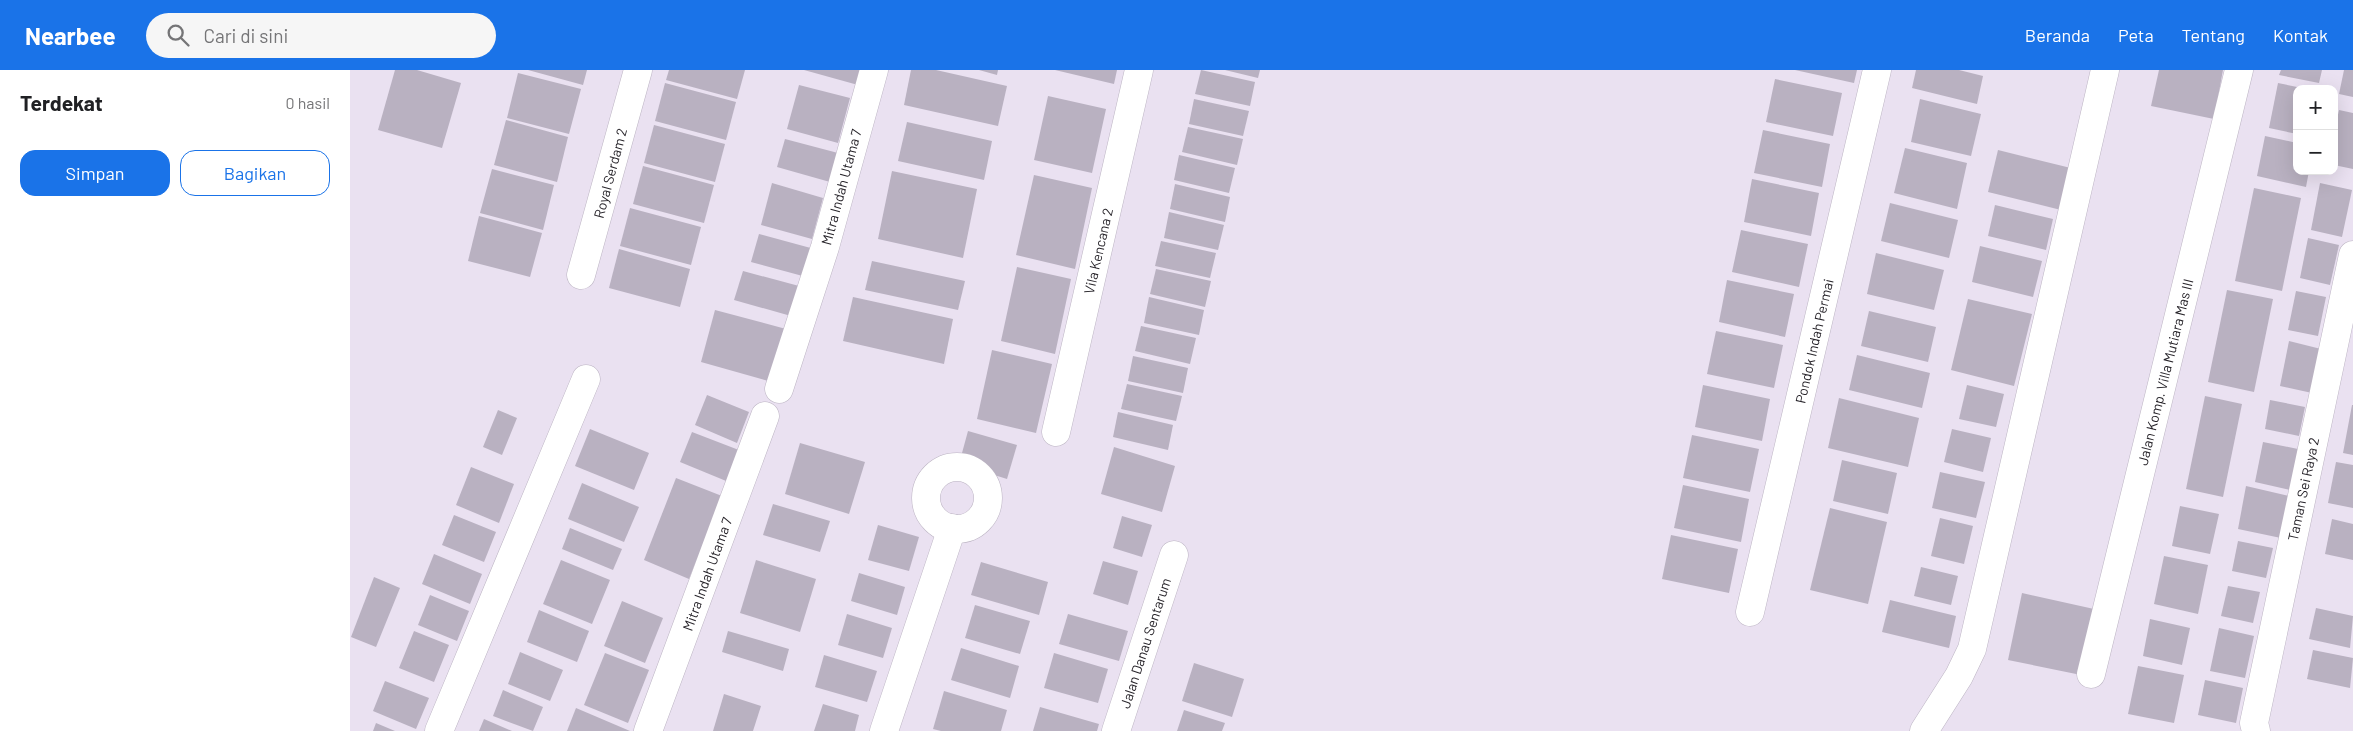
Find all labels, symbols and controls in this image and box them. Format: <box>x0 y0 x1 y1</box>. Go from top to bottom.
search box <box>146 13 496 58</box>
text: Nearbee <box>25 21 116 50</box>
icon: search <box>164 21 192 49</box>
text: Cari di sini <box>204 24 288 47</box>
text: Beranda <box>2025 24 2090 46</box>
text: Peta <box>2118 24 2154 46</box>
text: Tentang <box>2182 24 2245 46</box>
text: Kontak <box>2273 24 2328 46</box>
map controls <box>2293 85 2338 175</box>
button: + <box>2293 85 2338 130</box>
text: Terdekat <box>20 90 103 115</box>
text: 0 hasil <box>286 93 330 112</box>
street label: Royal Serdam 2 <box>590 126 630 220</box>
street label: Mitra Indah Utama 7 <box>817 127 865 247</box>
button: − <box>2293 130 2338 175</box>
button: Simpan <box>20 150 170 196</box>
button: Bagikan <box>180 150 330 196</box>
street label: Vila Kencana 2 <box>1080 206 1116 296</box>
street label: Pondok Indah Permai <box>1791 277 1837 405</box>
street label: Jalan Komp. Villa Mutiara Mas III <box>2134 277 2196 467</box>
street label: Taman Sei Raya 2 <box>2284 436 2322 542</box>
street label: Mitra Indah Utama 7 <box>679 515 736 633</box>
street label: Jalan Danau Sentarum <box>1116 576 1174 710</box>

